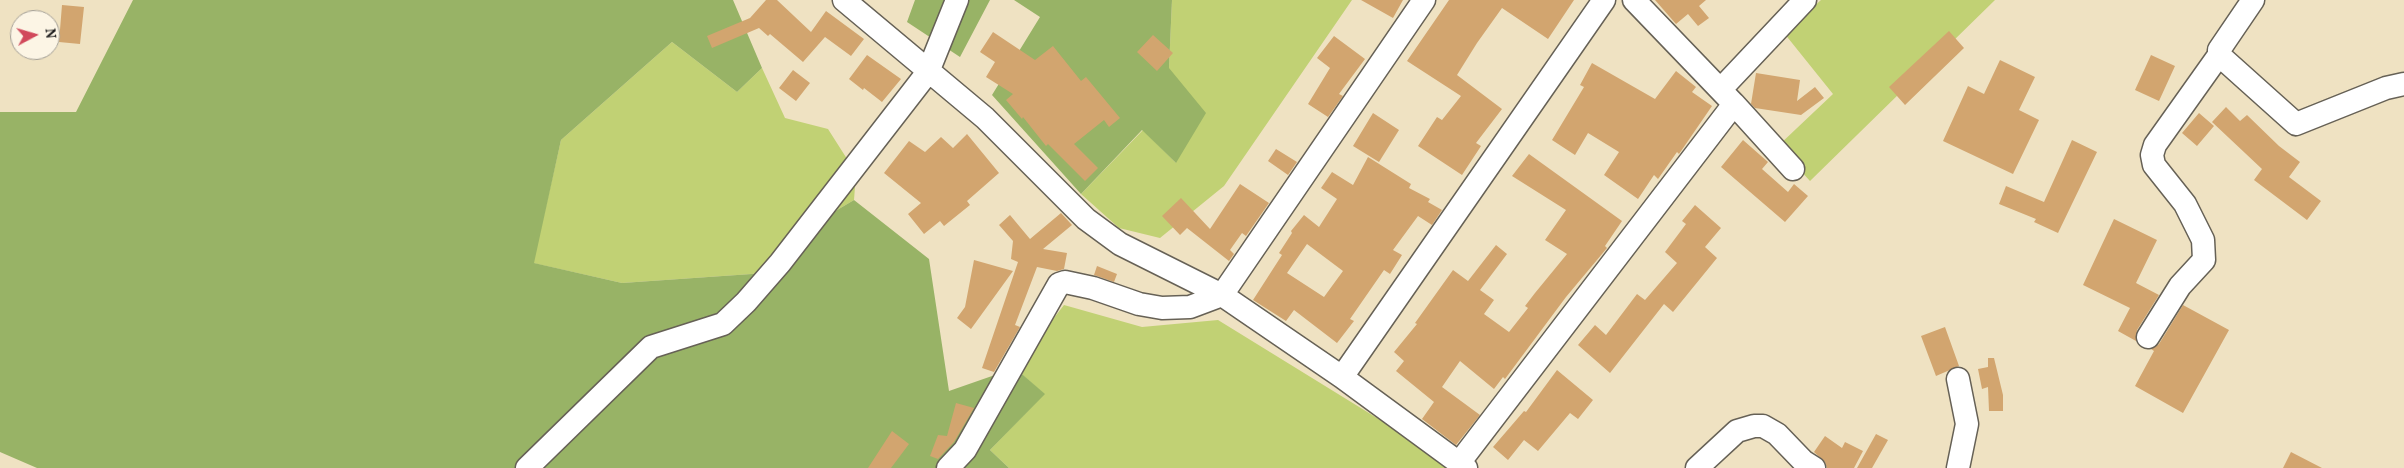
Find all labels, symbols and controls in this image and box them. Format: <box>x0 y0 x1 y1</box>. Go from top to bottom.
north arrow <box>10 10 60 60</box>
text: N <box>39 27 59 40</box>

